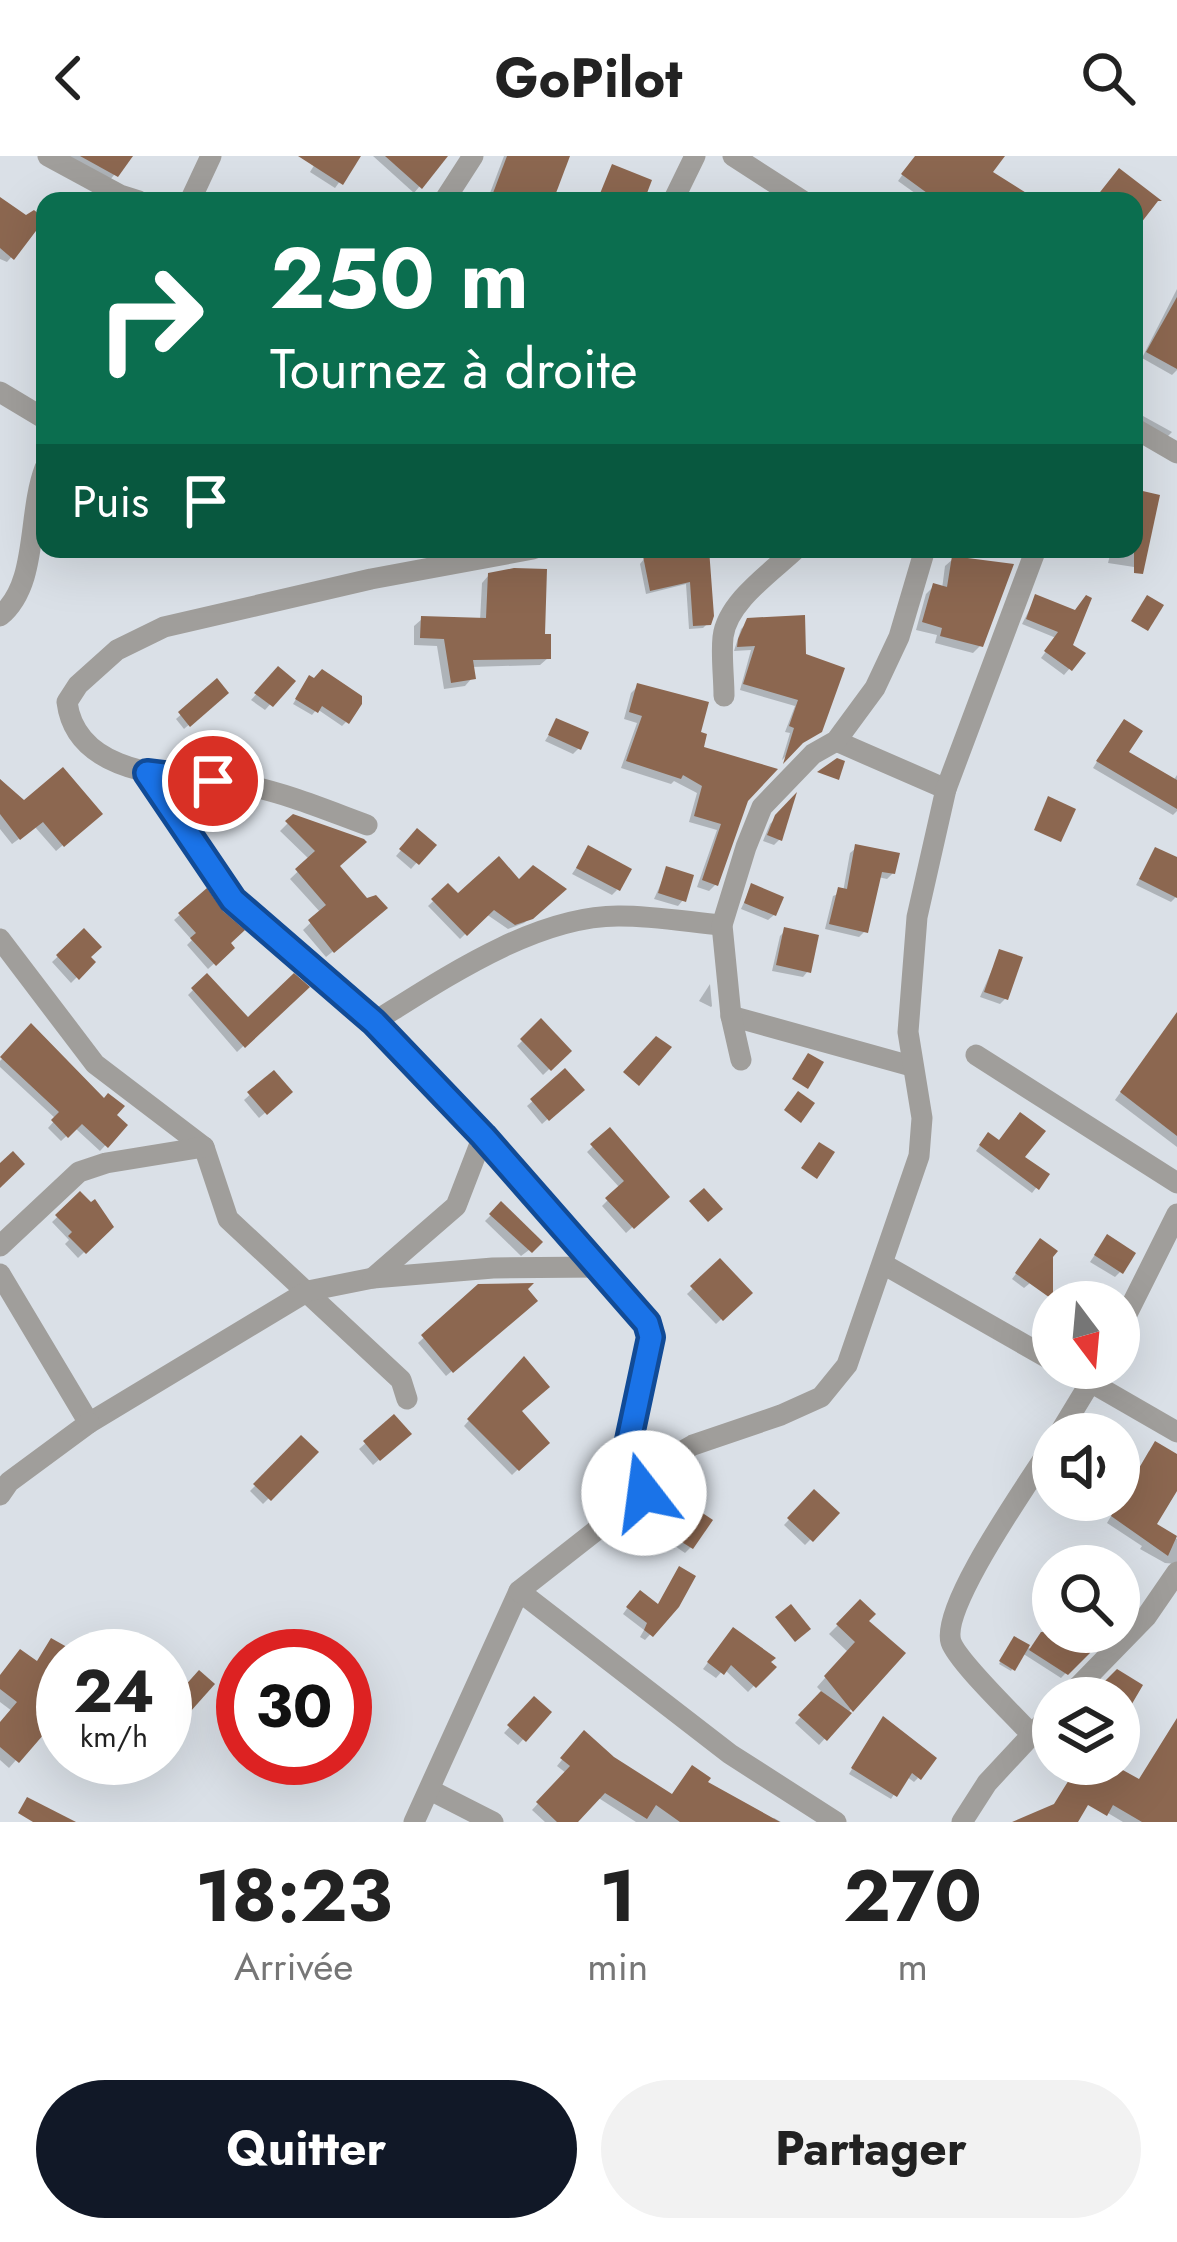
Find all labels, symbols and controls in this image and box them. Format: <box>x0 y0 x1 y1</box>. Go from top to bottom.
text: GoPilot <box>495 39 682 117</box>
icon: back <box>36 45 102 111</box>
icon: search <box>1075 45 1141 111</box>
text: 250 m <box>270 218 529 340</box>
icon: right <box>72 240 228 396</box>
text: Tournez à droite <box>270 330 638 408</box>
icon: arrive <box>173 468 239 534</box>
text: Puis <box>72 469 149 534</box>
pin <box>162 730 264 832</box>
icon: arrive <box>180 748 246 814</box>
north arrow <box>1032 1281 1140 1389</box>
map controls <box>1032 1281 1140 1785</box>
button: sound <box>1032 1413 1140 1521</box>
position arrow <box>581 1430 707 1556</box>
button: search <box>1032 1545 1140 1653</box>
speed limit sign: 30 <box>216 1629 372 1785</box>
text: 24 <box>73 1648 155 1735</box>
button: layers <box>1032 1677 1140 1785</box>
text: km/h <box>80 1715 148 1758</box>
text: 18:23 <box>195 1844 392 1948</box>
text: 1 <box>599 1844 636 1948</box>
text: 270 <box>843 1844 982 1948</box>
text: Arrivée <box>234 1938 353 1995</box>
text: min <box>587 1938 648 1995</box>
text: m <box>897 1938 928 1995</box>
button: Quitter <box>36 2080 577 2218</box>
button: Partager <box>601 2080 1141 2218</box>

